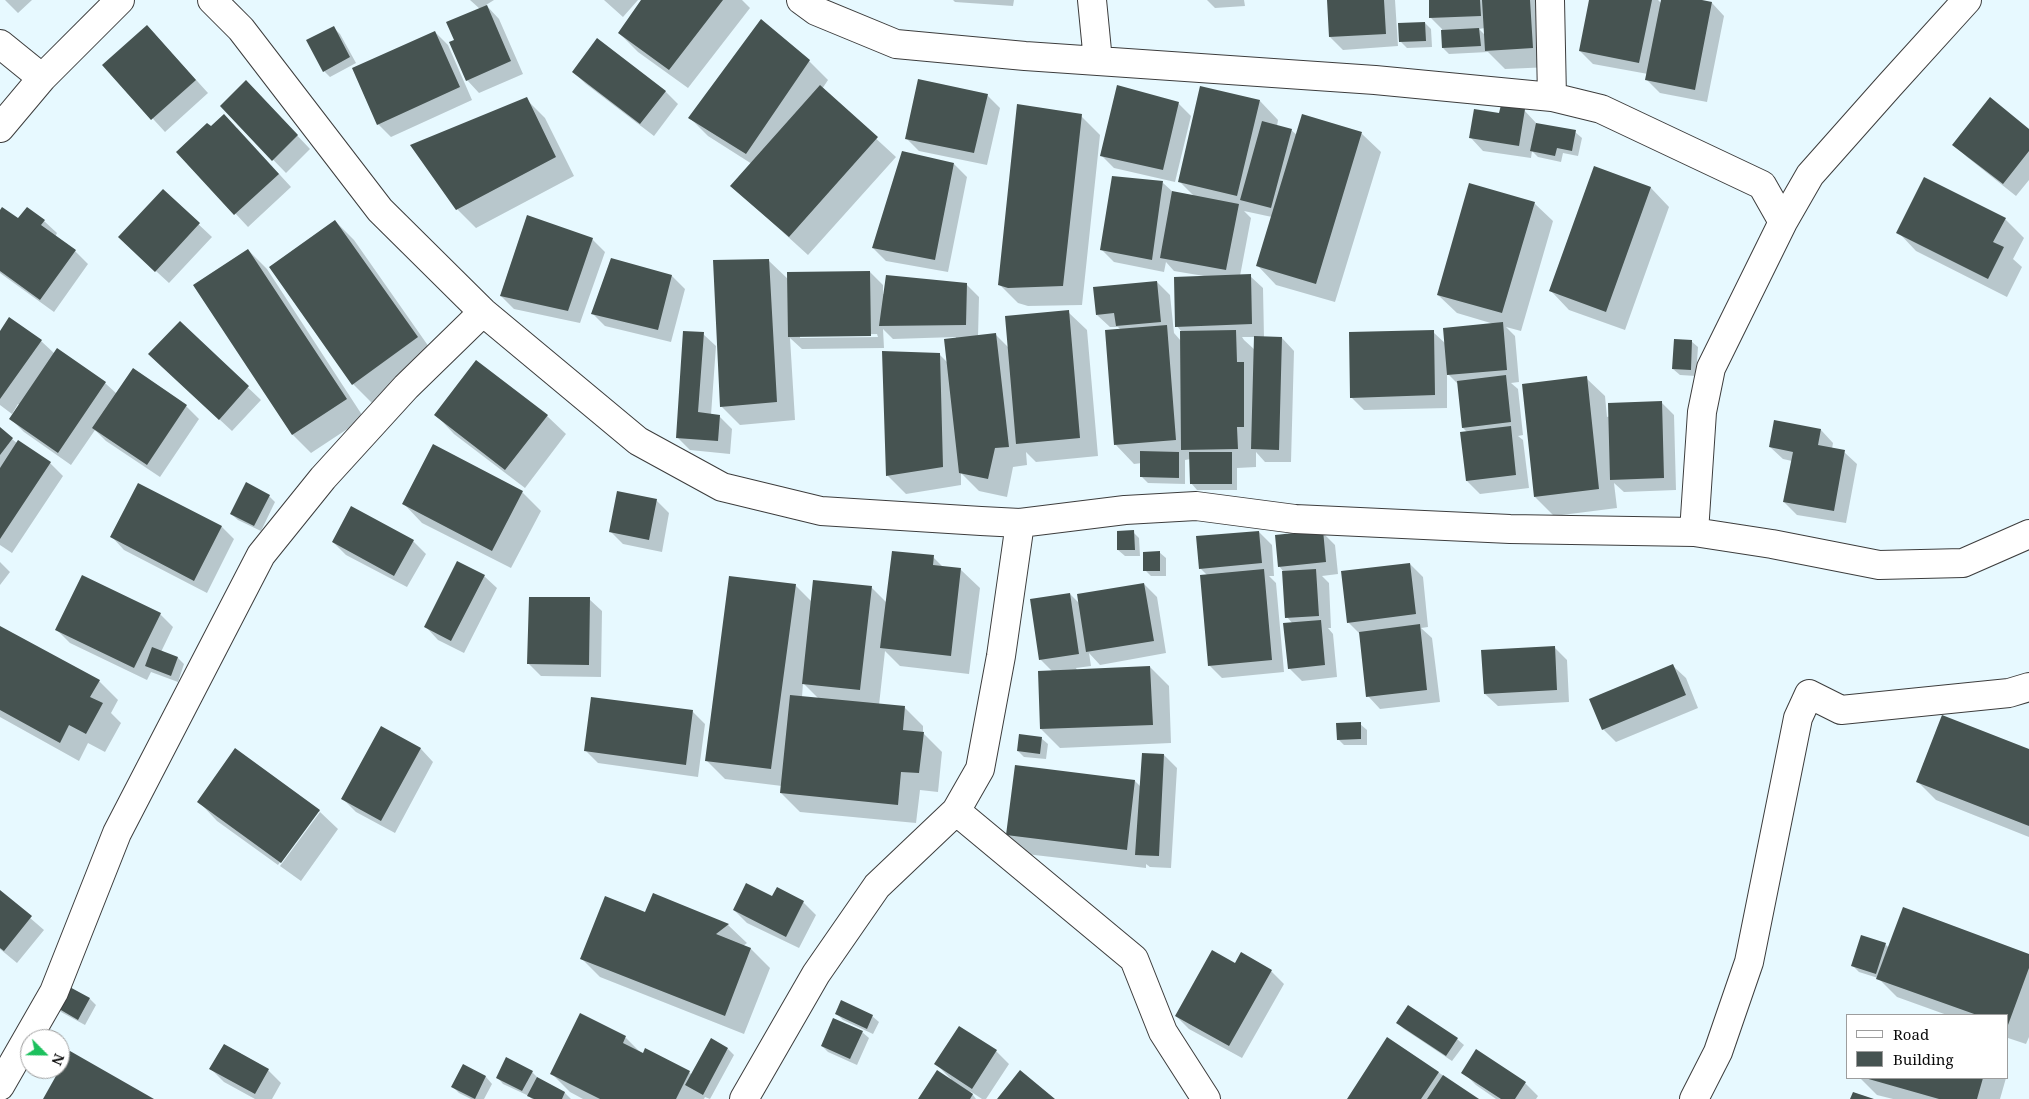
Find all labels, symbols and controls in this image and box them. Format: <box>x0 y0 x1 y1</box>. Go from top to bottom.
legend <box>1846 1014 2009 1079</box>
text: Road <box>1893 1024 1929 1044</box>
north arrow <box>20 1029 70 1079</box>
text: Building <box>1893 1049 1954 1069</box>
text: N <box>47 1051 69 1068</box>

